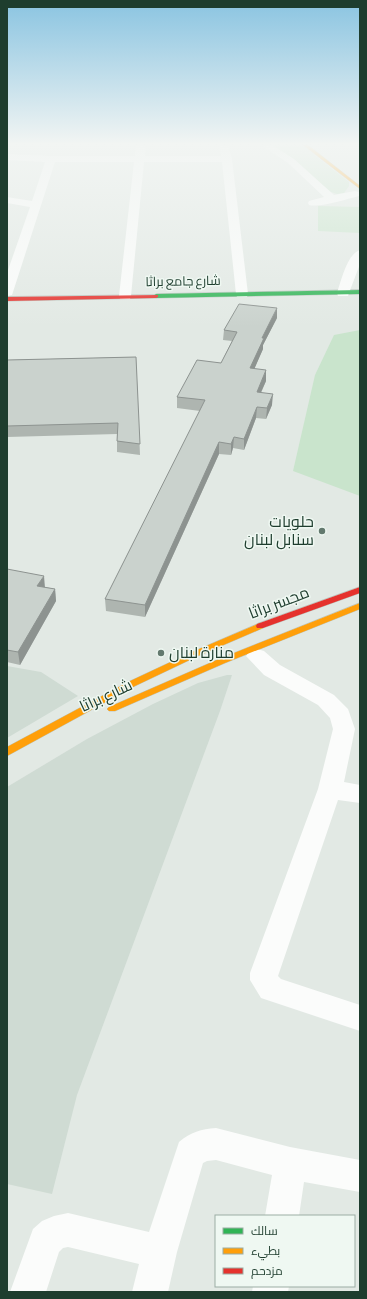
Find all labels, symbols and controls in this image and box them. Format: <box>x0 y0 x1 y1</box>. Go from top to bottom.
street label: شارع جامع براثا <box>145 274 221 290</box>
place label: حلويات سنابل لبنان <box>244 514 314 550</box>
marker: حلويات سنابل لبنان <box>317 526 327 536</box>
street label: مجسر براثا <box>246 583 312 623</box>
place label: منارة لبنان <box>169 645 234 663</box>
marker: منارة لبنان <box>156 648 166 658</box>
street label: شارع براثا <box>77 676 136 718</box>
legend <box>215 1215 355 1287</box>
text: سالك <box>251 1225 278 1237</box>
text: بطيء <box>251 1245 280 1261</box>
text: مزدحم <box>251 1265 283 1279</box>

